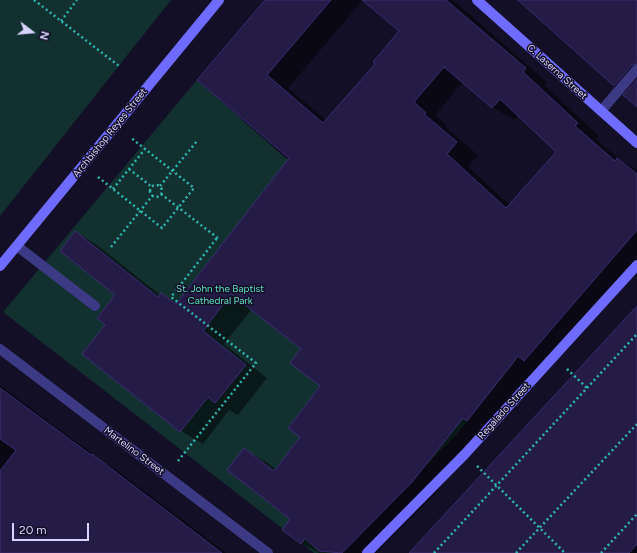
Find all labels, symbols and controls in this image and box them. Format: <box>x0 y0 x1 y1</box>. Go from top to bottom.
north arrow <box>12 12 52 52</box>
text: N <box>37 30 51 41</box>
street label: C. Laserna Street <box>524 42 590 102</box>
street label: Archbishop Reyes Street <box>70 86 150 180</box>
park label: St. John the Baptist Cathedral Park <box>176 283 264 306</box>
street label: Regalado Street <box>475 380 533 442</box>
street label: Martelino Street <box>101 424 167 478</box>
scale bar <box>14 515 91 541</box>
text: 20 m <box>19 523 47 537</box>

